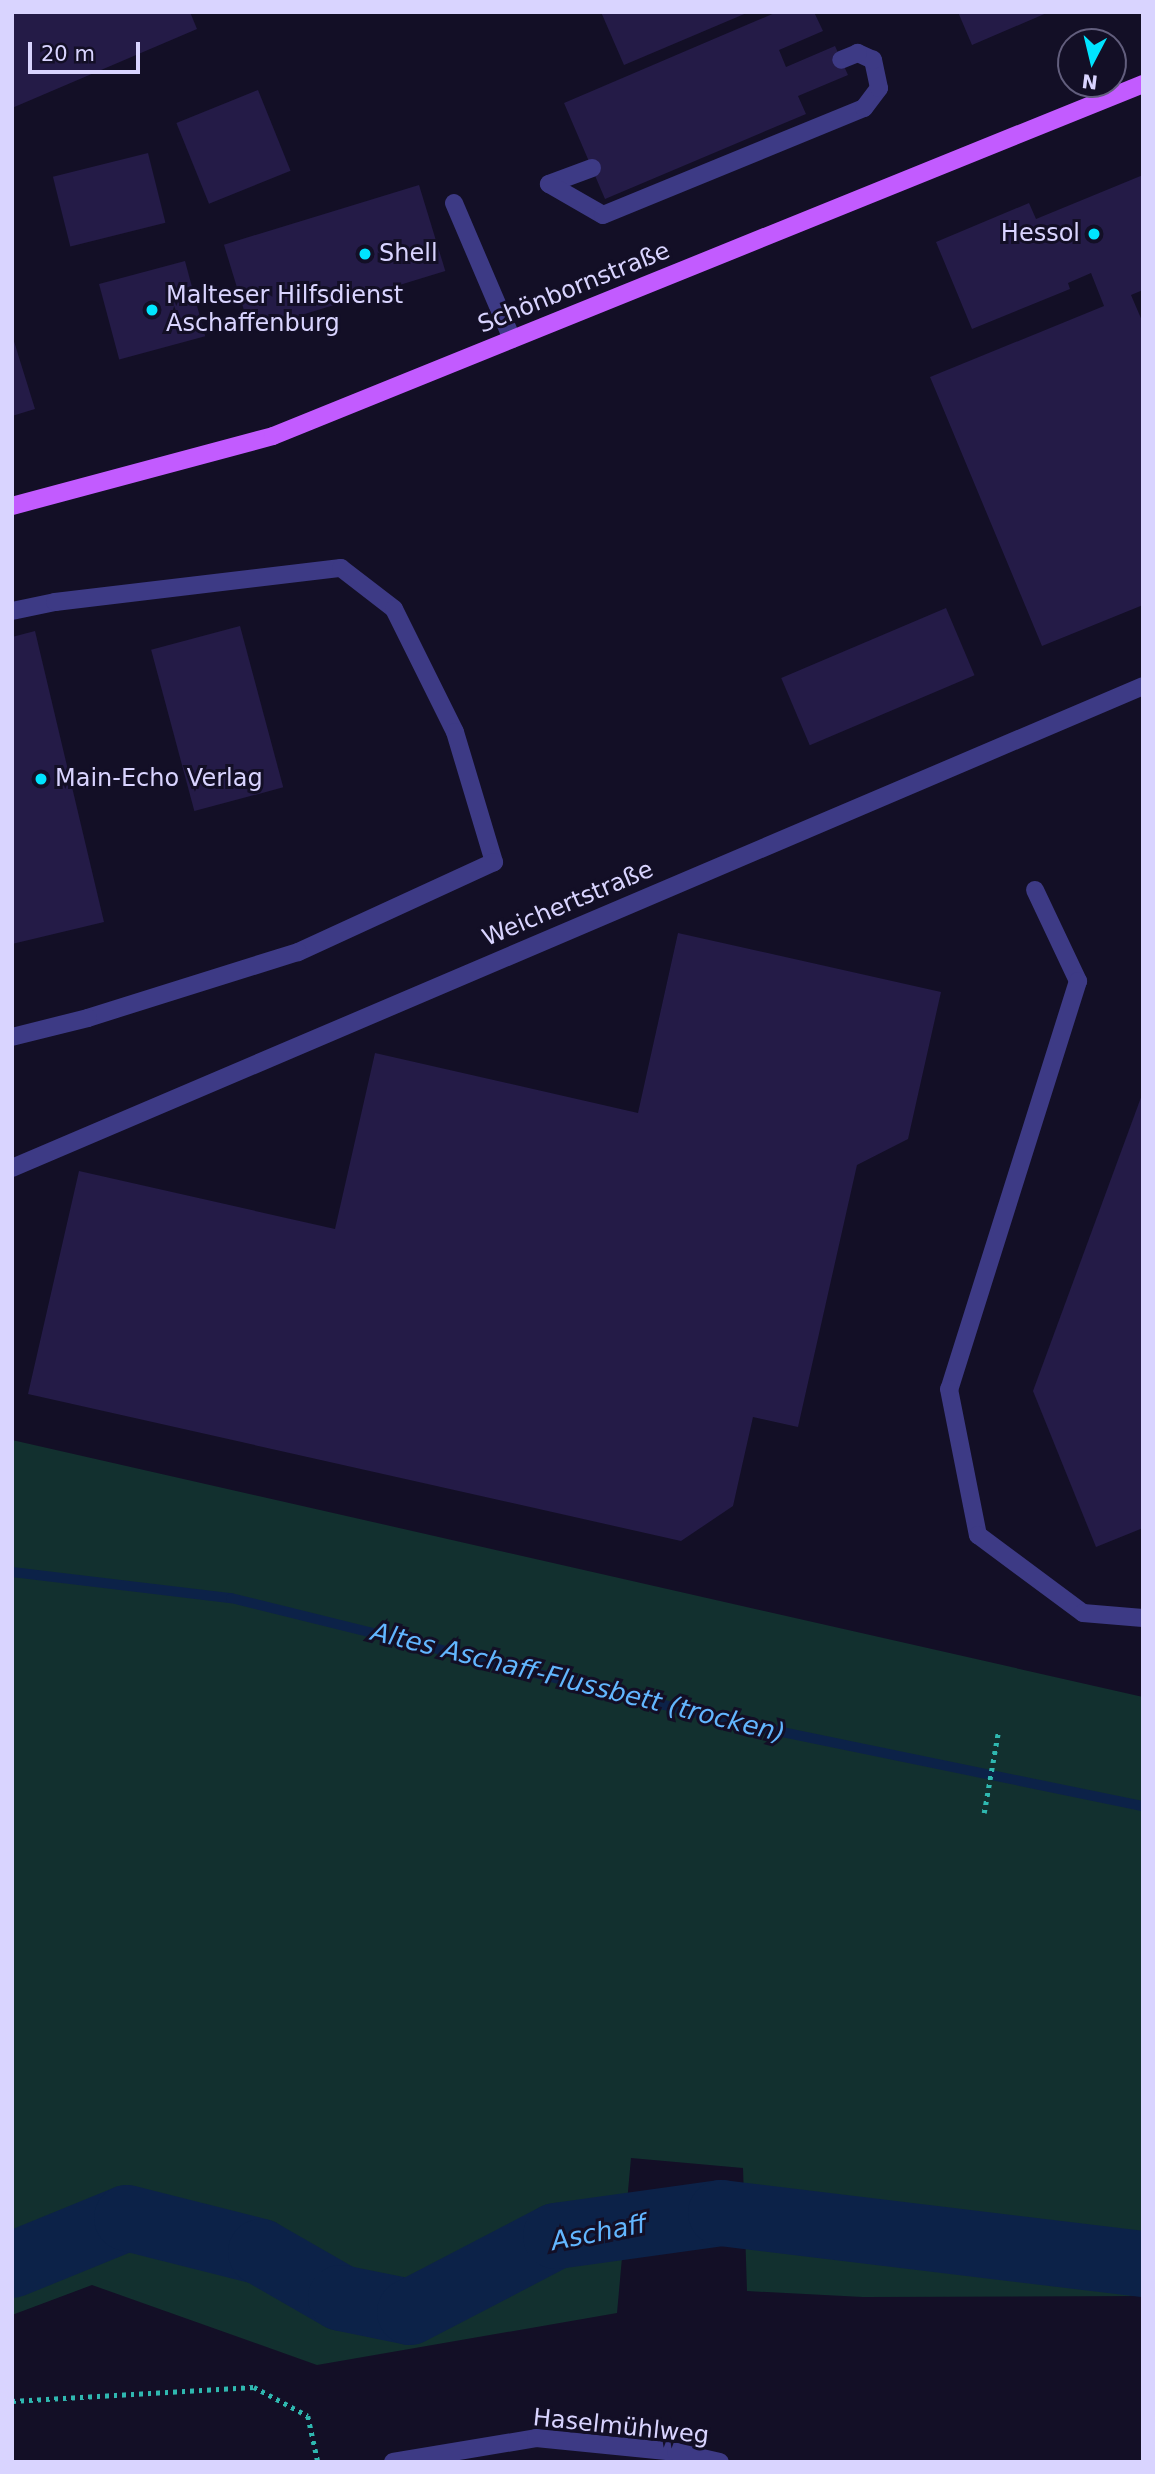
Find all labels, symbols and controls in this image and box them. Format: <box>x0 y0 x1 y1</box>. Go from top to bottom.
scale bar <box>32 28 144 72</box>
north arrow <box>1057 28 1127 98</box>
text: 20 m <box>41 42 95 66</box>
text: N <box>1080 70 1099 94</box>
place label: Hessol <box>1001 220 1080 248</box>
marker: Hessol <box>1086 226 1102 242</box>
street label: Schönbornstraße <box>474 236 674 340</box>
place label: Shell <box>379 240 438 268</box>
marker: Shell <box>357 246 373 262</box>
place label: Malteser Hilfsdienst Aschaffenburg <box>166 282 403 338</box>
marker: Malteser Hilfsdienst Aschaffenburg <box>144 302 160 318</box>
place label: Main-Echo Verlag <box>55 765 263 793</box>
marker: Main-Echo Verlag <box>33 771 49 787</box>
street label: Weichertstraße <box>478 855 658 953</box>
water label: Altes Aschaff-Flussbett (trocken) <box>368 1616 788 1750</box>
water label: Aschaff <box>549 2208 649 2258</box>
street label: Haselmühlweg <box>532 2403 710 2451</box>

